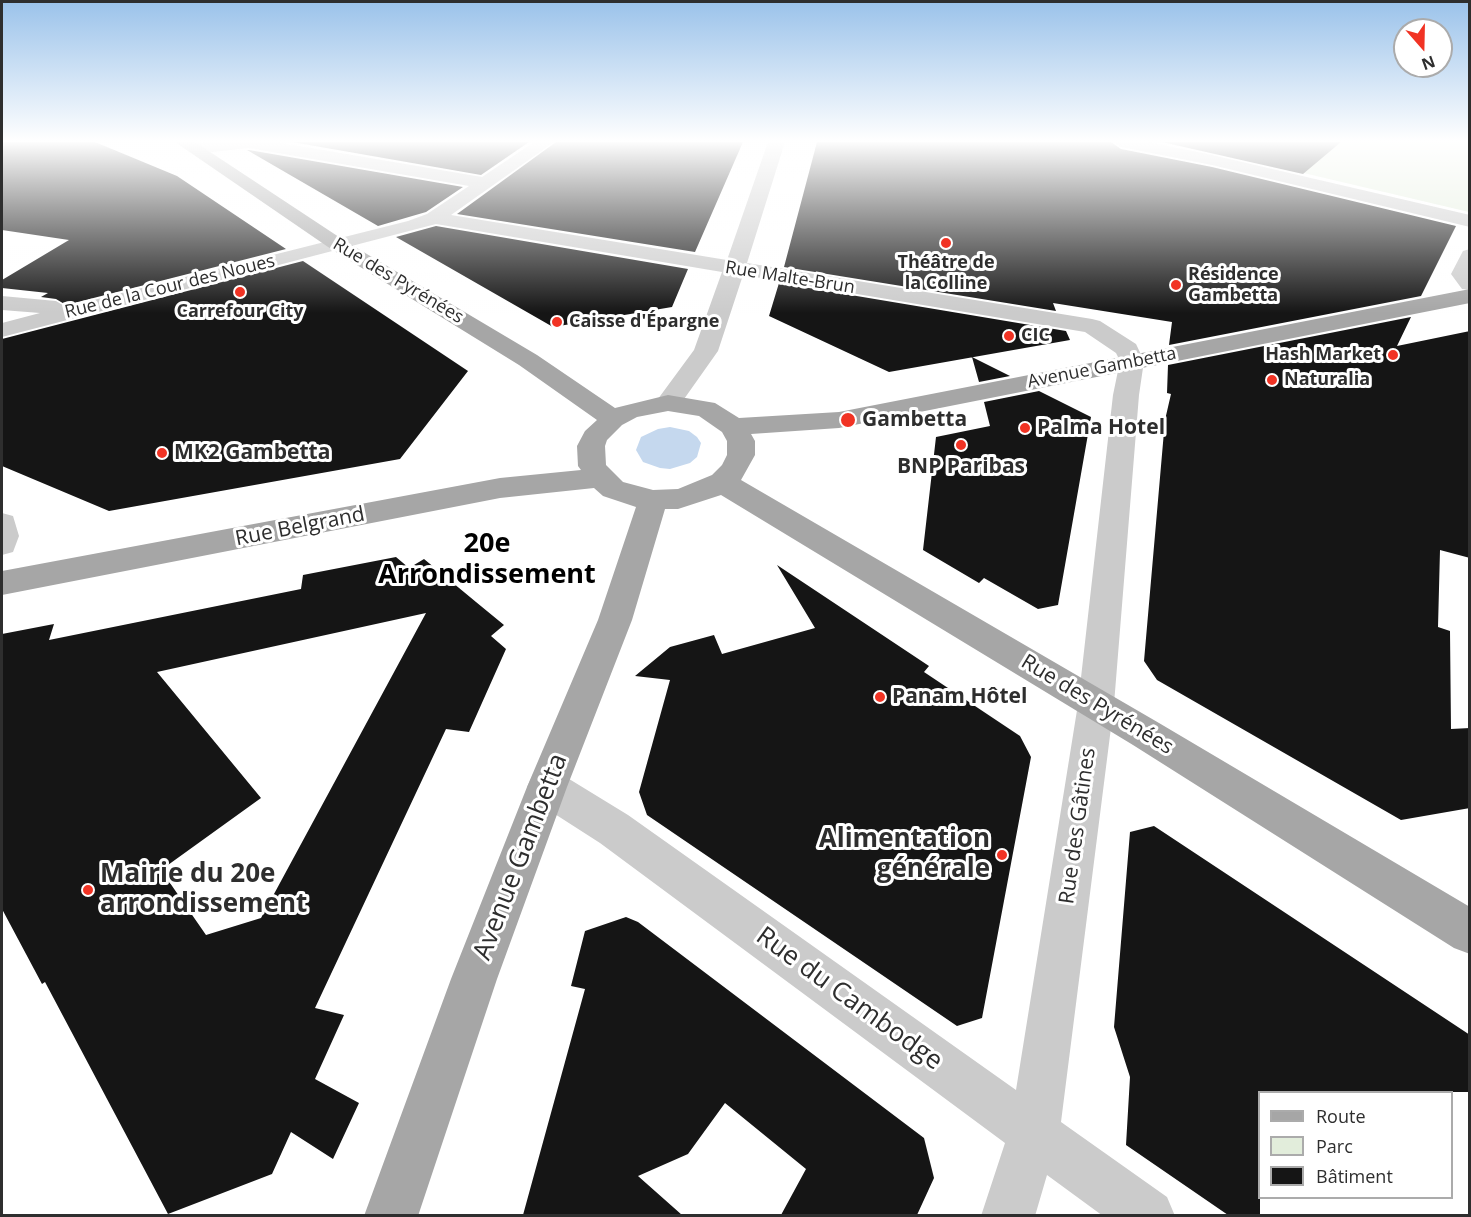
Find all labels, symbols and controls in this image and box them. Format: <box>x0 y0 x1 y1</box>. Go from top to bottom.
north arrow <box>1393 18 1453 78</box>
text: N <box>1419 50 1438 76</box>
street label: Rue des Pyrénées <box>329 234 467 328</box>
marker: Théâtre de la Colline <box>939 236 953 250</box>
street label: Rue de la Cour des Noues <box>63 250 277 324</box>
place label: Théâtre de la Colline <box>897 252 995 294</box>
street label: Rue Malte-Brun <box>724 257 856 299</box>
place label: Résidence Gambetta <box>1188 264 1279 306</box>
marker: Résidence Gambetta <box>1169 278 1183 292</box>
marker: Carrefour City <box>233 285 247 299</box>
place label: Carrefour City <box>176 301 304 323</box>
place label: Caisse d'Épargne <box>569 311 719 333</box>
marker: Caisse d'Épargne <box>550 315 564 329</box>
place label: CIC <box>1021 325 1050 347</box>
marker: CIC <box>1002 329 1016 343</box>
street label: Avenue Gambetta <box>1026 343 1178 393</box>
place label: Hash Market <box>1265 344 1381 366</box>
marker: Hash Market <box>1386 348 1400 362</box>
place label: Naturalia <box>1284 369 1370 391</box>
marker: Naturalia <box>1265 373 1279 387</box>
place label: Gambetta <box>862 407 967 433</box>
marker: Gambetta <box>839 411 857 429</box>
place label: Palma Hotel <box>1037 415 1165 441</box>
marker: Palma Hotel <box>1018 421 1032 435</box>
marker: BNP Paribas <box>954 438 968 452</box>
place label: MK2 Gambetta <box>174 440 330 466</box>
marker: MK2 Gambetta <box>155 446 169 460</box>
place label: BNP Paribas <box>897 454 1025 480</box>
street label: Rue Belgrand <box>233 502 367 552</box>
district label: 20e Arrondissement <box>378 528 596 591</box>
street label: Rue des Pyrénées <box>1016 650 1178 760</box>
place label: Panam Hôtel <box>892 684 1027 710</box>
marker: Panam Hôtel <box>873 690 887 704</box>
street label: Rue des Gâtines <box>1055 746 1101 906</box>
street label: Avenue Gambetta <box>467 750 575 964</box>
place label: Alimentation générale <box>819 824 990 886</box>
marker: Alimentation générale <box>995 848 1009 862</box>
place label: Mairie du 20e arrondissement <box>100 859 307 921</box>
marker: Mairie du 20e arrondissement <box>81 883 95 897</box>
street label: Rue du Cambodge <box>750 921 948 1077</box>
legend <box>1258 1091 1453 1199</box>
text: Route <box>1316 1104 1366 1128</box>
text: Parc <box>1316 1134 1353 1158</box>
text: Bâtiment <box>1316 1164 1393 1188</box>

